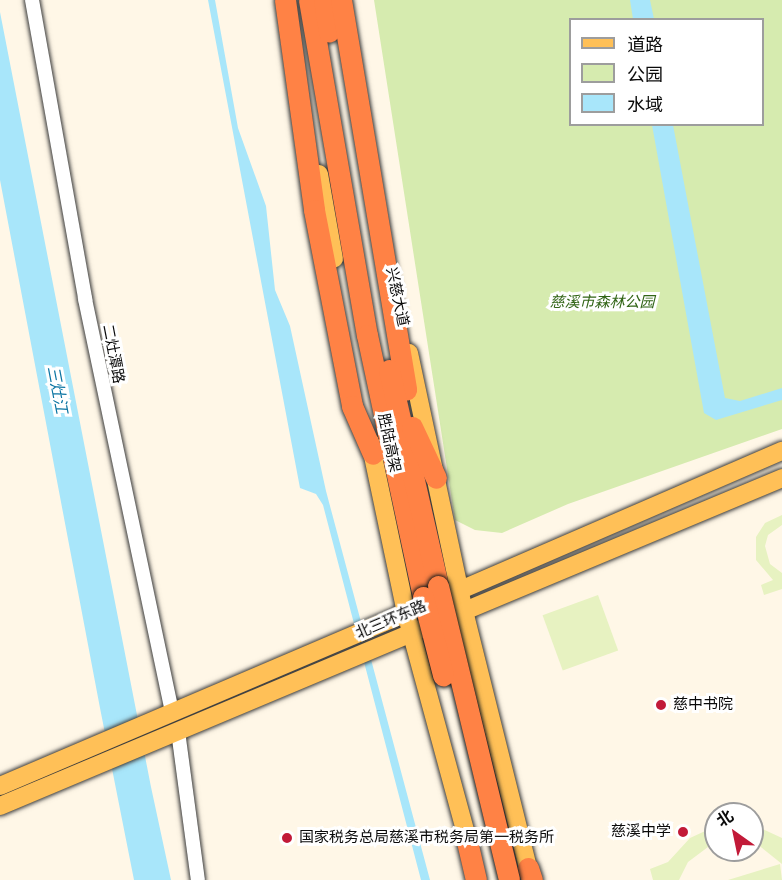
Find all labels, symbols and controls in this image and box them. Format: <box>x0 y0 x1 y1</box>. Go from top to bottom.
legend <box>569 18 764 126</box>
text: 道路 <box>627 34 663 55</box>
text: 公园 <box>627 64 663 85</box>
text: 水域 <box>627 94 663 115</box>
street label: 兴慈大道 <box>382 266 412 328</box>
park label: 慈溪市森林公园 <box>550 294 654 312</box>
street label: 二灶潭路 <box>98 323 128 385</box>
water label: 三灶江 <box>43 365 71 415</box>
street label: 胜陆高架 <box>374 412 404 474</box>
street label: 北三环东路 <box>353 597 429 643</box>
place label: 慈中书院 <box>673 696 733 714</box>
marker: 慈中书院 <box>654 698 668 712</box>
north arrow <box>704 802 764 862</box>
text: 北 <box>713 806 737 830</box>
place label: 慈溪中学 <box>611 823 671 841</box>
marker: 慈溪中学 <box>676 825 690 839</box>
place label: 国家税务总局慈溪市税务局第一税务所 <box>299 829 554 847</box>
marker: 国家税务总局慈溪市税务局第一税务所 <box>280 831 294 845</box>

